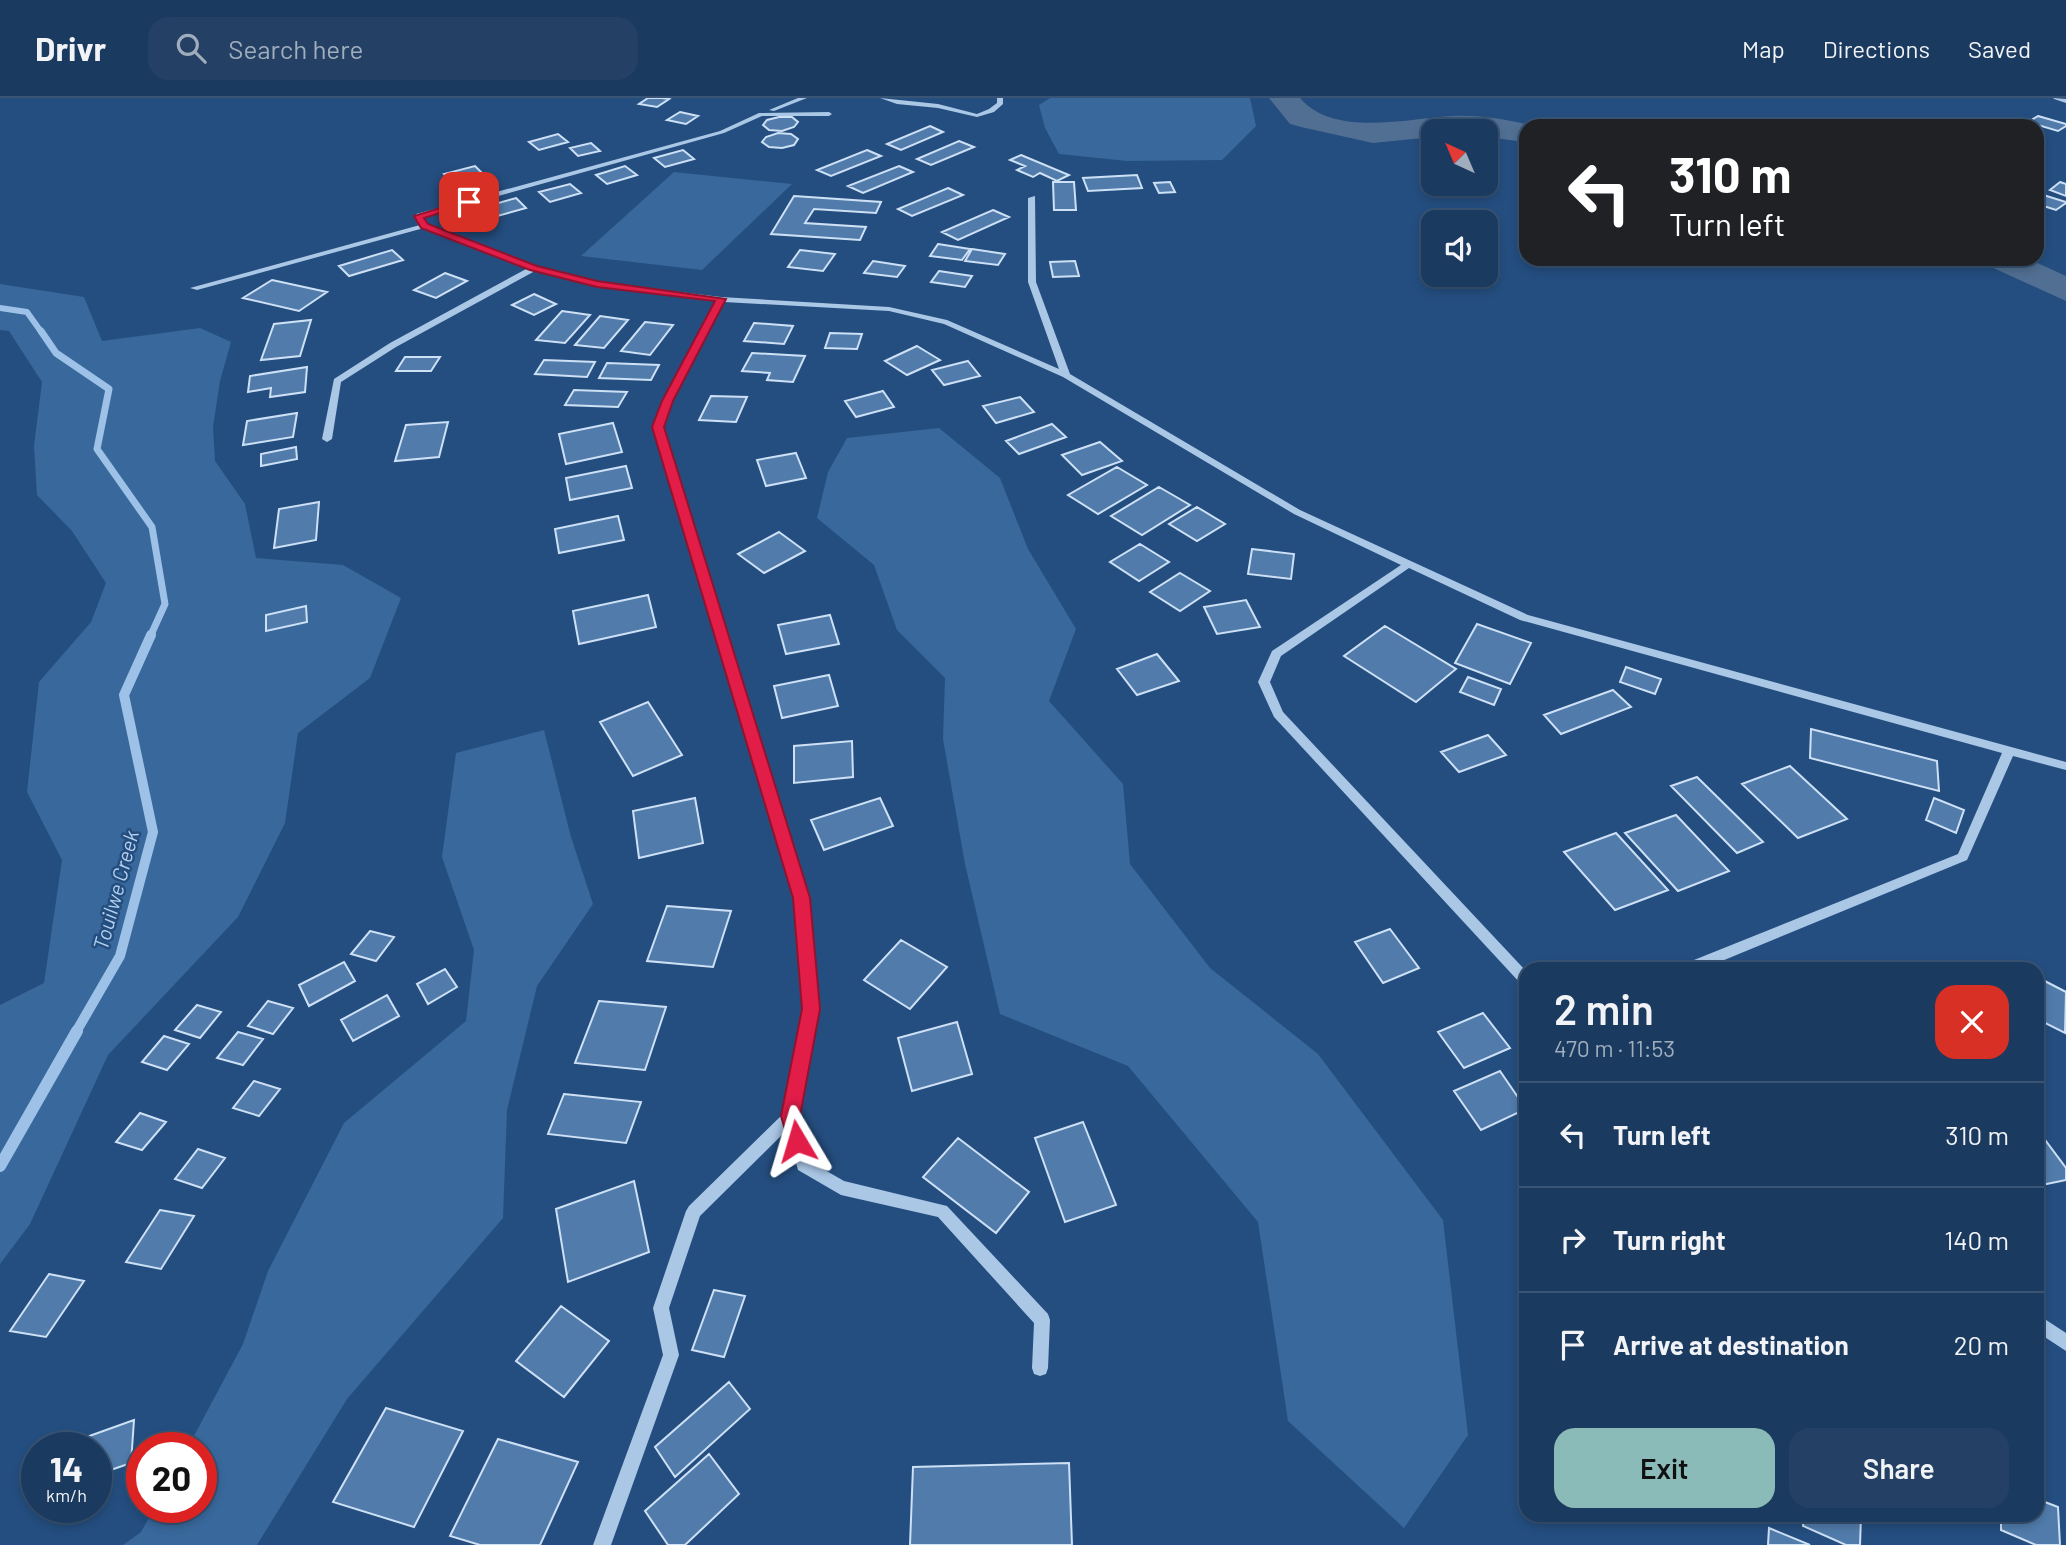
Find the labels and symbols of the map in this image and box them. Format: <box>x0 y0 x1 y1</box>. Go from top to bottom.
north arrow <box>1421 119 1498 196</box>
pin <box>439 172 499 232</box>
water label: Touilwe Creek <box>87 827 143 953</box>
position arrow <box>760 1104 834 1178</box>
speed limit sign: 20 <box>126 1432 217 1523</box>

